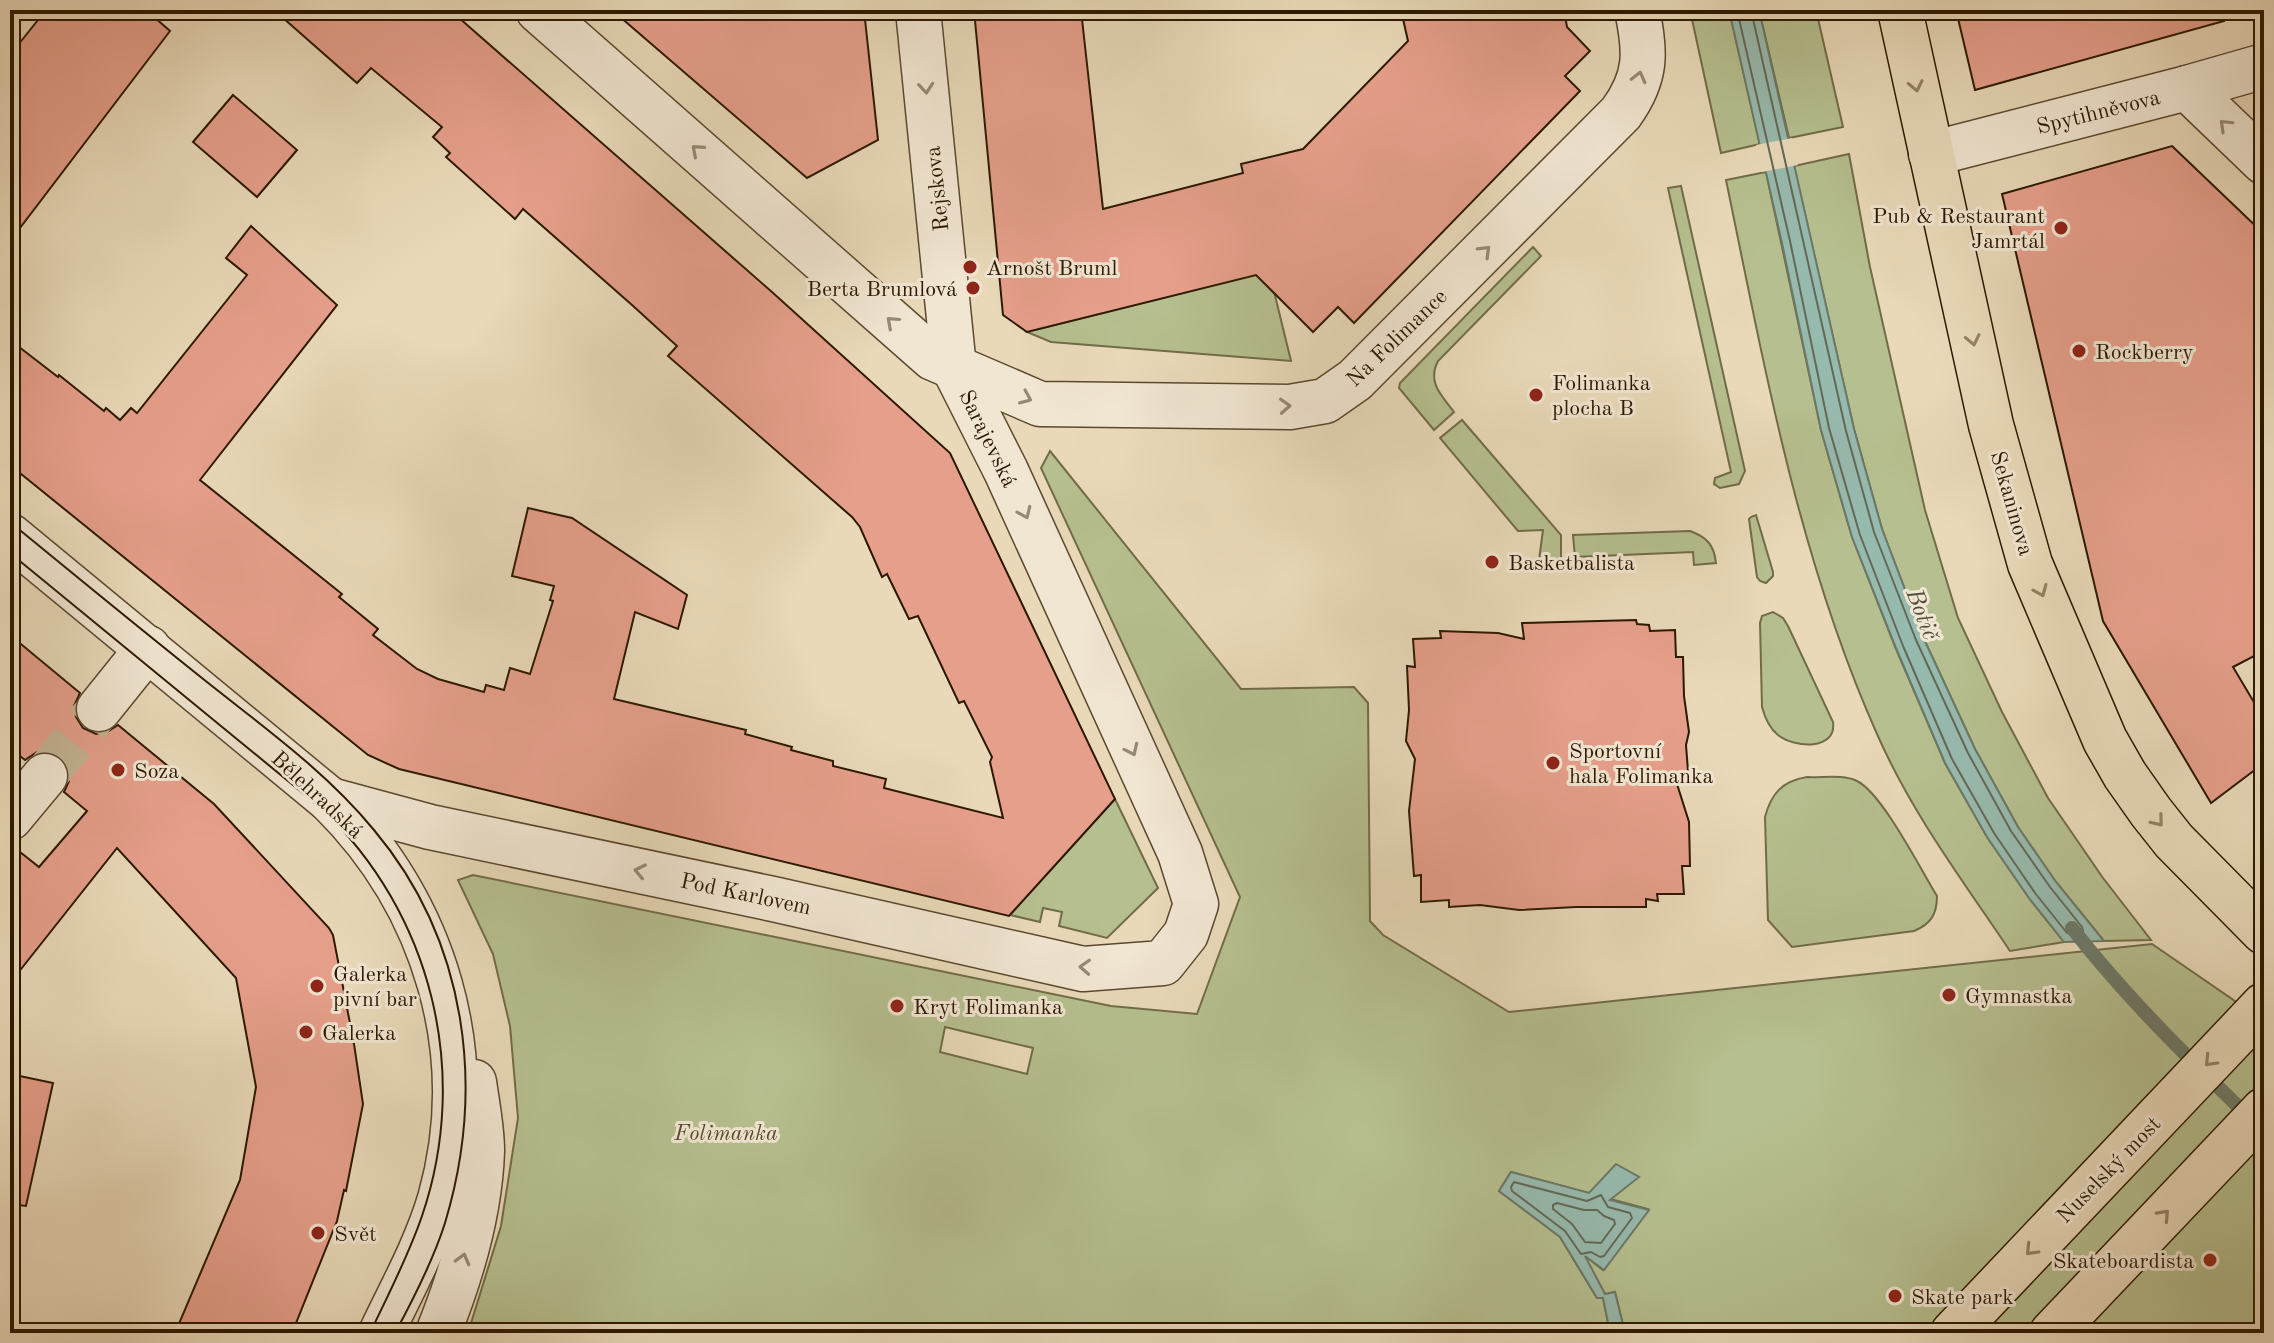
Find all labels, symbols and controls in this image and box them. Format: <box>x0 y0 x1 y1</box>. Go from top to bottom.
one-way arrow <box>1630 71 1647 85</box>
one-way arrow <box>1907 80 1924 93</box>
one-way arrow <box>917 82 934 95</box>
street label: Spytihněvova <box>2034 87 2163 139</box>
one-way arrow <box>2220 120 2234 135</box>
one-way arrow <box>692 145 707 160</box>
street label: Rejskova <box>923 145 953 233</box>
place label: Pub & Restaurant Jamrtál <box>1872 206 2045 253</box>
marker: Pub & Restaurant Jamrtál <box>2052 219 2070 237</box>
one-way arrow <box>1476 246 1490 260</box>
marker: Arnošt Bruml <box>961 258 979 276</box>
place label: Arnošt Bruml <box>986 258 1117 280</box>
place label: Berta Brumlová <box>807 279 957 301</box>
marker: Berta Brumlová <box>964 279 982 297</box>
street label: Na Folimance <box>1343 285 1452 391</box>
one-way arrow <box>887 317 902 332</box>
one-way arrow <box>1964 333 1981 346</box>
marker: Rockberry <box>2070 342 2088 360</box>
place label: Rockberry <box>2095 342 2194 364</box>
place label: Folimanka plocha B <box>1552 373 1651 420</box>
marker: Folimanka plocha B <box>1527 386 1545 404</box>
street label: Sarajevská <box>954 387 1020 491</box>
one-way arrow <box>1018 389 1032 405</box>
one-way arrow <box>1279 398 1292 415</box>
street label: Sekaninova <box>1986 449 2037 558</box>
one-way arrow <box>1015 505 1031 520</box>
marker: Basketbalista <box>1483 553 1501 571</box>
place label: Basketbalista <box>1508 553 1635 575</box>
one-way arrow <box>2031 583 2048 597</box>
water label: Botič <box>1900 584 1943 646</box>
place label: Sportovní hala Folimanka <box>1569 741 1714 788</box>
one-way arrow <box>1122 742 1138 757</box>
street label: Bělehradská <box>267 748 367 843</box>
marker: Sportovní hala Folimanka <box>1544 754 1562 772</box>
marker: Soza <box>109 761 127 779</box>
place label: Soza <box>134 761 179 783</box>
one-way arrow <box>2149 812 2163 827</box>
one-way arrow <box>633 863 647 880</box>
street label: Pod Karlovem <box>678 870 813 920</box>
one-way arrow <box>1078 959 1091 976</box>
place label: Galerka pivní bar <box>333 964 417 1011</box>
marker: Galerka pivní bar <box>308 977 326 995</box>
marker: Gymnastka <box>1940 986 1958 1004</box>
place label: Gymnastka <box>1965 986 2072 1008</box>
marker: Kryt Folimanka <box>888 997 906 1015</box>
place label: Kryt Folimanka <box>913 997 1063 1019</box>
marker: Galerka <box>297 1023 315 1041</box>
place label: Galerka <box>322 1023 396 1045</box>
one-way arrow <box>2206 1052 2220 1067</box>
street label: Nuselský most <box>2053 1113 2166 1228</box>
park label: Folimanka <box>673 1123 778 1145</box>
one-way arrow <box>2154 1210 2168 1225</box>
marker: Svět <box>309 1224 327 1242</box>
place label: Svět <box>334 1224 377 1246</box>
one-way arrow <box>2026 1241 2041 1255</box>
place label: Skateboardista <box>2053 1251 2194 1273</box>
marker: Skateboardista <box>2201 1251 2219 1269</box>
one-way arrow <box>453 1253 470 1267</box>
marker: Skate park <box>1886 1287 1904 1305</box>
place label: Skate park <box>1911 1287 2014 1309</box>

